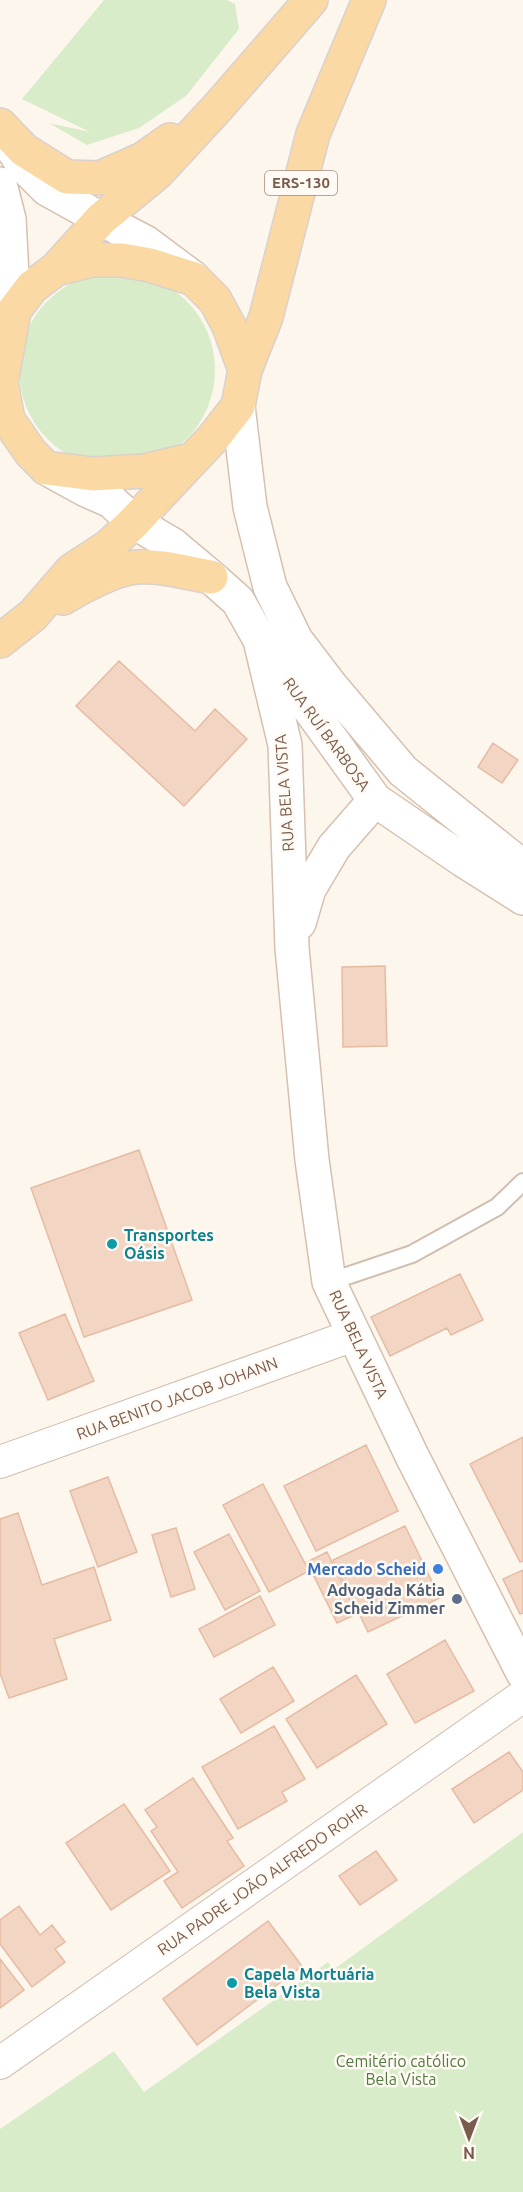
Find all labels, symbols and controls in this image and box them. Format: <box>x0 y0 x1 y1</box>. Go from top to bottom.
road number: ERS-130 <box>265 171 337 195</box>
street label: RUA RUÍ BARBOSA <box>280 673 376 795</box>
street label: RUA BELA VISTA <box>271 733 297 852</box>
place label: Transportes Oásis <box>124 1226 214 1262</box>
marker: Transportes Oásis <box>105 1237 119 1251</box>
street label: RUA BELA VISTA <box>326 1287 392 1402</box>
street label: RUA BENITO JACOB JOHANN <box>74 1353 280 1443</box>
place label: Mercado Scheid <box>307 1560 426 1578</box>
marker: Mercado Scheid <box>431 1562 445 1576</box>
place label: Advogada Kátia Scheid Zimmer <box>327 1581 445 1617</box>
marker: Advogada Kátia Scheid Zimmer <box>450 1592 464 1606</box>
street label: RUA PADRE JOÃO ALFREDO ROHR <box>153 1799 370 1958</box>
place label: Capela Mortuária Bela Vista <box>244 1965 374 2001</box>
marker: Capela Mortuária Bela Vista <box>225 1976 239 1990</box>
park label: Cemitério católico Bela Vista <box>336 2052 466 2088</box>
north arrow <box>439 2108 499 2168</box>
text: N <box>463 2144 475 2162</box>

